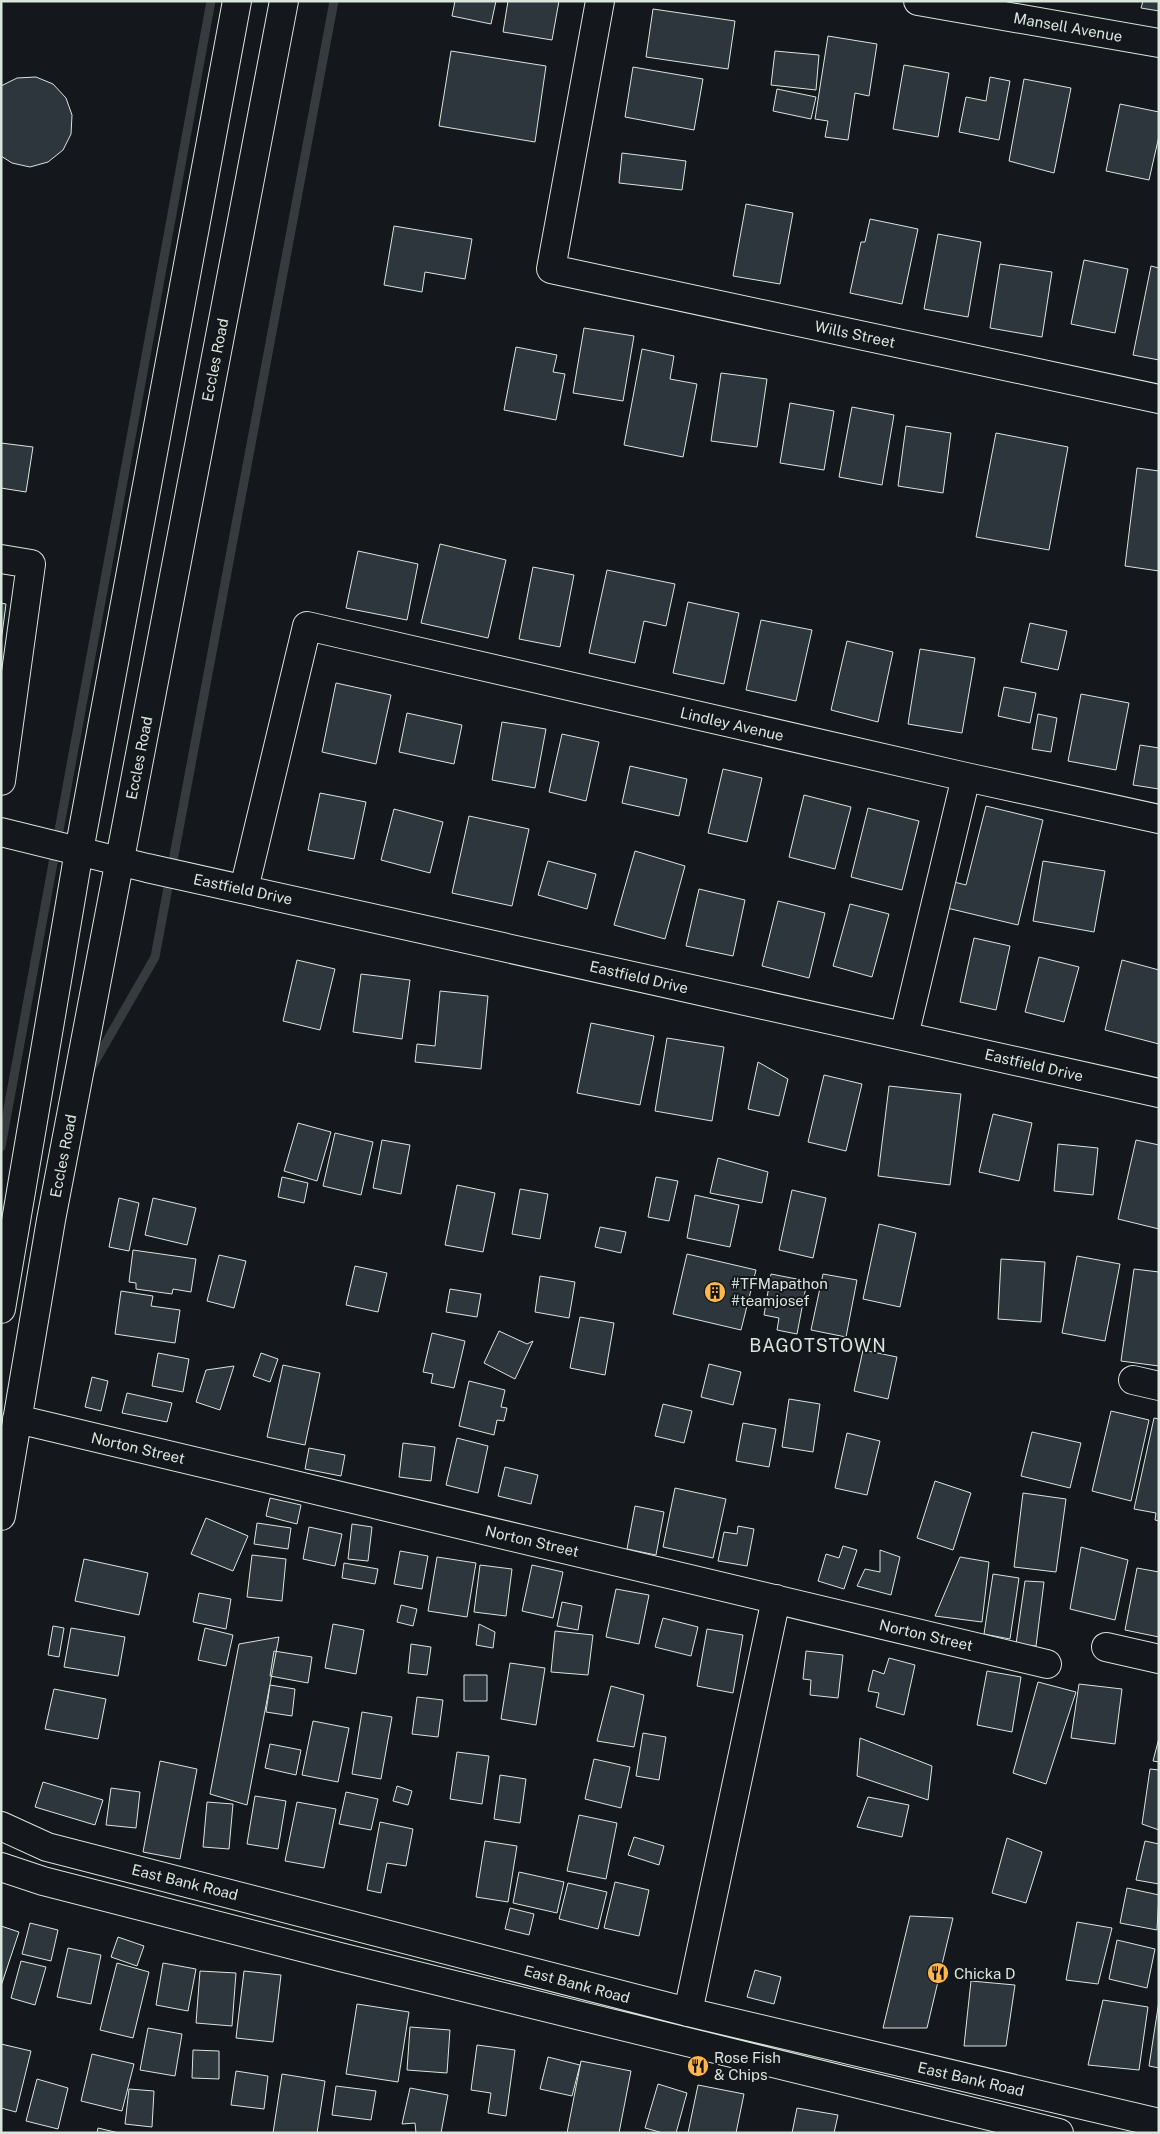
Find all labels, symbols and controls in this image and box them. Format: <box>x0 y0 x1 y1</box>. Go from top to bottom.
street label: Mansell Avenue <box>1012 9 1124 45</box>
street label: Eccles Road <box>199 317 231 403</box>
street label: Wills Street <box>813 317 897 351</box>
street label: Lindley Avenue <box>679 704 785 744</box>
street label: Eccles Road <box>123 715 155 801</box>
street label: Eastfield Drive <box>192 870 294 908</box>
street label: Eastfield Drive <box>588 957 690 997</box>
street label: Eastfield Drive <box>983 1045 1085 1085</box>
street label: Eccles Road <box>47 1113 79 1199</box>
place label: #TFMapathon #teamjosef <box>731 1275 828 1309</box>
building icon: #TFMapathon #teamjosef <box>703 1280 727 1304</box>
district label: BAGOTSTOWN <box>749 1335 887 1356</box>
street label: Norton Street <box>90 1429 187 1467</box>
street label: Norton Street <box>484 1522 581 1560</box>
street label: Norton Street <box>878 1616 975 1654</box>
street label: East Bank Road <box>130 1861 240 1903</box>
restaurant icon: Chicka D <box>926 1961 950 1985</box>
street label: East Bank Road <box>522 1962 632 2006</box>
place label: Chicka D <box>954 1965 1015 1982</box>
place label: Rose Fish & Chips <box>714 2049 781 2083</box>
restaurant icon: Rose Fish & Chips <box>686 2054 710 2078</box>
street label: East Bank Road <box>916 2058 1026 2100</box>

